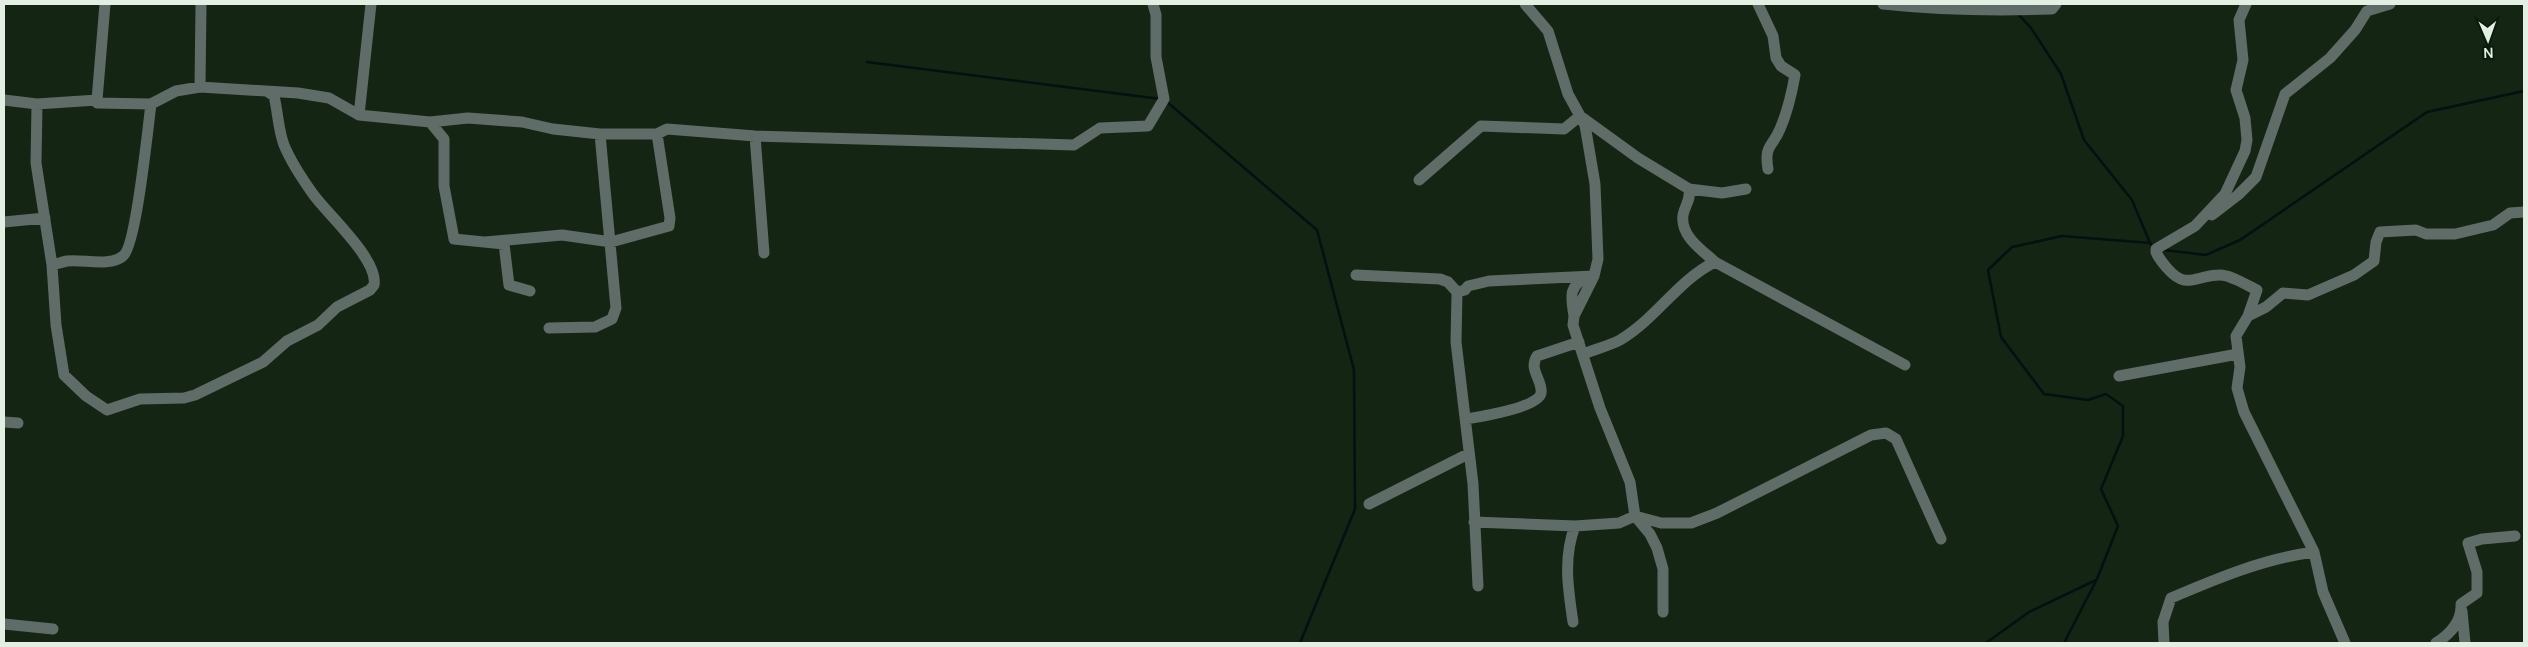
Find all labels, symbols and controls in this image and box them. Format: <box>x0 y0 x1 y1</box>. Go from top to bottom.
north arrow <box>2463 15 2513 65</box>
text: N <box>2483 44 2494 63</box>

